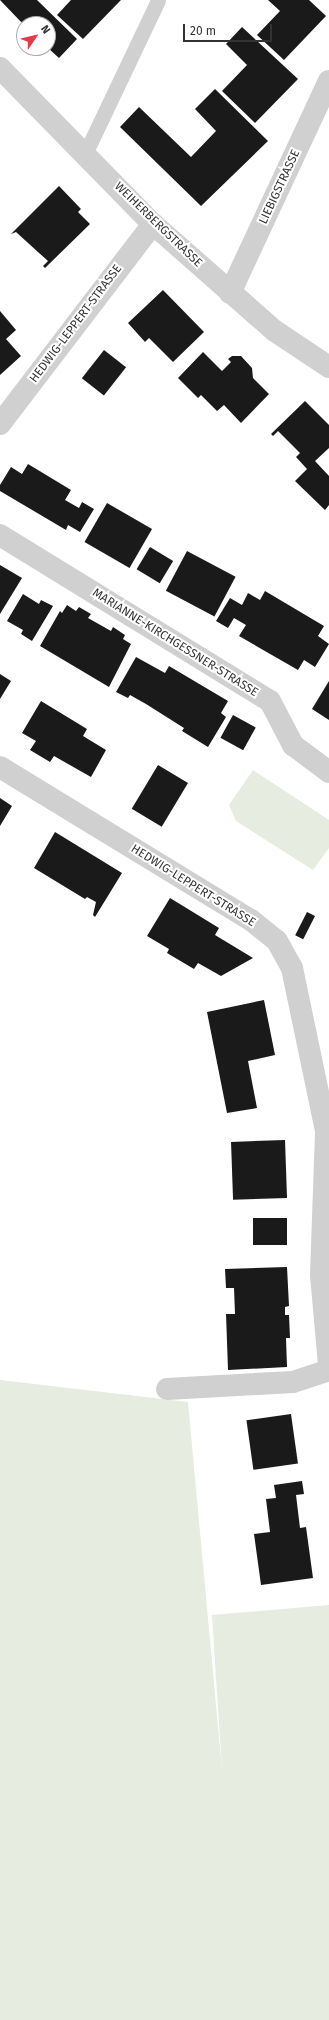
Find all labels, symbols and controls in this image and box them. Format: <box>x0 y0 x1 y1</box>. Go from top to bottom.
north arrow <box>16 16 56 56</box>
scale bar <box>185 16 274 42</box>
text: N <box>38 23 53 36</box>
text: 20 m <box>190 24 216 38</box>
street label: LIEBIGSTRASSE <box>257 148 303 226</box>
street label: WEIHERBERGSTRASSE <box>111 179 205 271</box>
street label: HEDWIG-LEPPERT-STRASSE <box>27 262 125 386</box>
street label: MARIANNE-KIRCHGESSNER-STRASSE <box>89 586 261 700</box>
street label: HEDWIG-LEPPERT-STRASSE <box>128 842 258 930</box>

